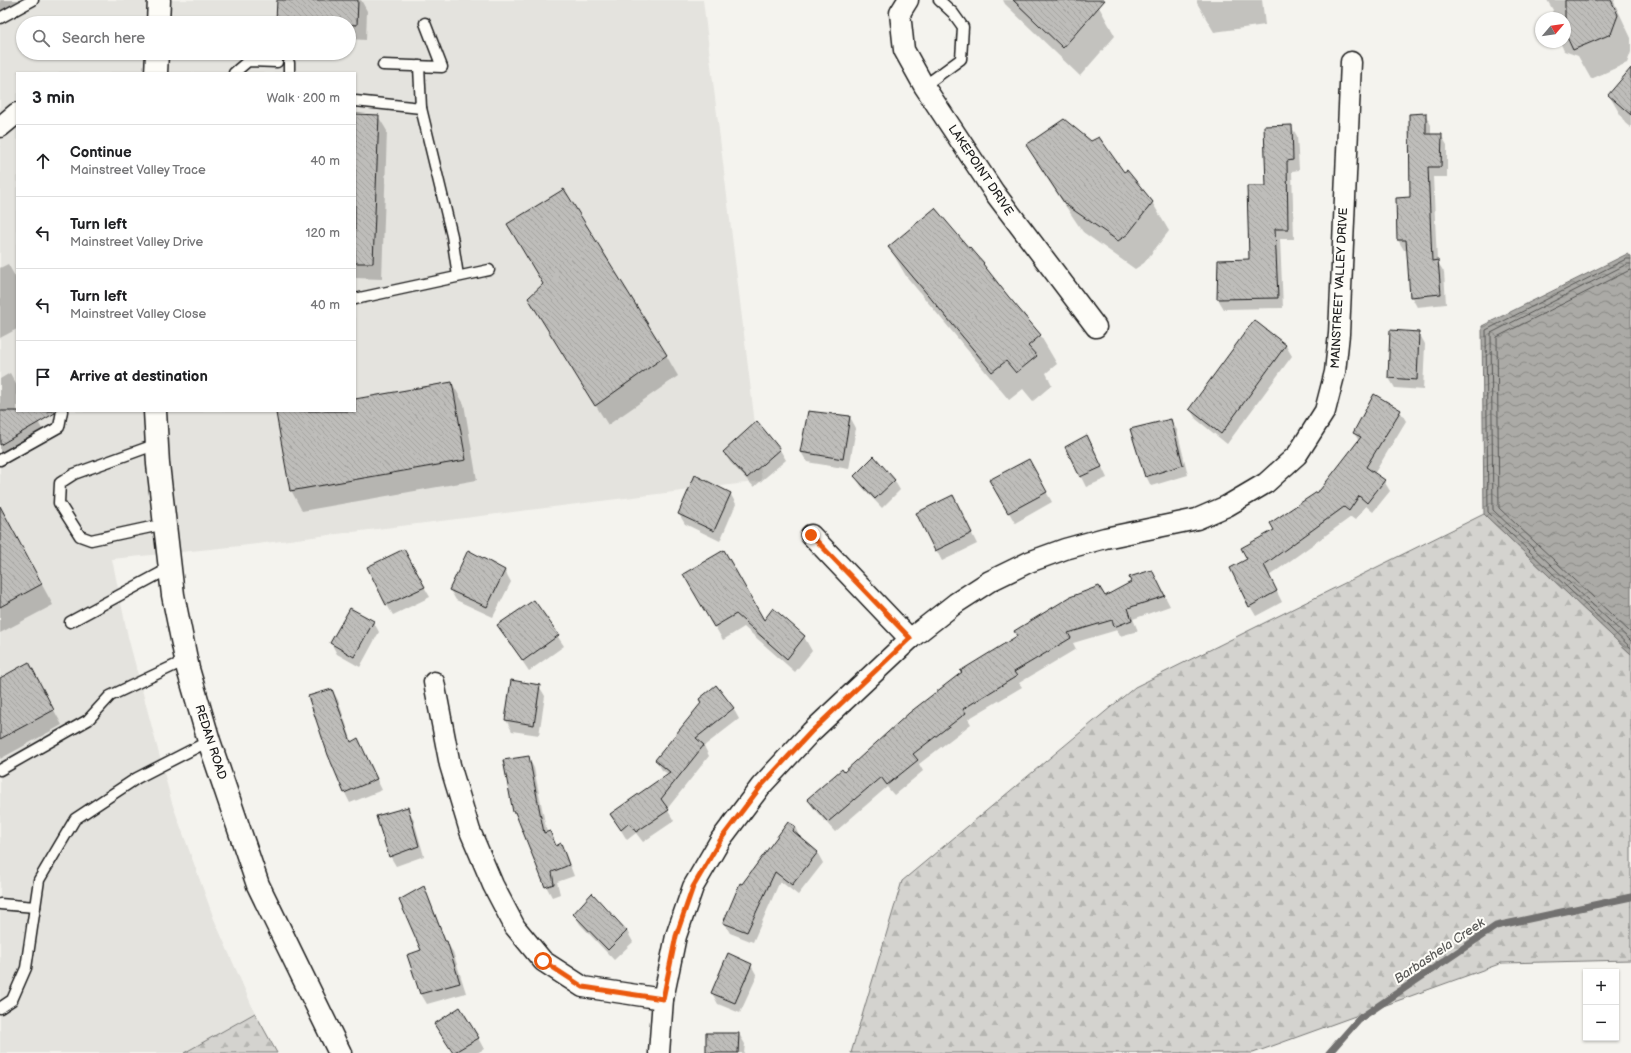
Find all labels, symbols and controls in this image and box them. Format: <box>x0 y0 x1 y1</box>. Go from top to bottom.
north arrow <box>1535 12 1571 48</box>
search box <box>16 16 356 60</box>
icon: search <box>30 27 52 49</box>
text: Search here <box>62 29 145 48</box>
text: 3 min <box>32 88 75 108</box>
text: Walk · 200 m <box>267 90 340 106</box>
street label: LAKEPOINT DRIVE <box>945 122 1017 219</box>
text: Continue <box>70 143 132 162</box>
icon: ahead <box>32 150 54 172</box>
text: 40 m <box>310 153 340 169</box>
text: Mainstreet Valley Trace <box>70 162 206 178</box>
street label: MAINSTREET VALLEY DRIVE <box>1328 207 1351 369</box>
text: Turn left <box>70 215 127 234</box>
icon: left <box>32 222 54 244</box>
text: 120 m <box>305 225 340 241</box>
text: Mainstreet Valley Drive <box>70 234 203 250</box>
text: Turn left <box>70 287 127 306</box>
icon: left <box>32 294 54 316</box>
text: 40 m <box>310 297 340 313</box>
text: Mainstreet Valley Close <box>70 306 206 322</box>
icon: arrive <box>32 366 54 388</box>
text: Arrive at destination <box>70 367 208 386</box>
route end <box>802 526 820 544</box>
street label: REDAN ROAD <box>191 703 230 782</box>
water label: Barbashela Creek <box>1391 914 1488 987</box>
route start <box>534 952 552 970</box>
map controls <box>1583 969 1619 1041</box>
button: + <box>1583 969 1619 1005</box>
button: − <box>1583 1005 1619 1041</box>

